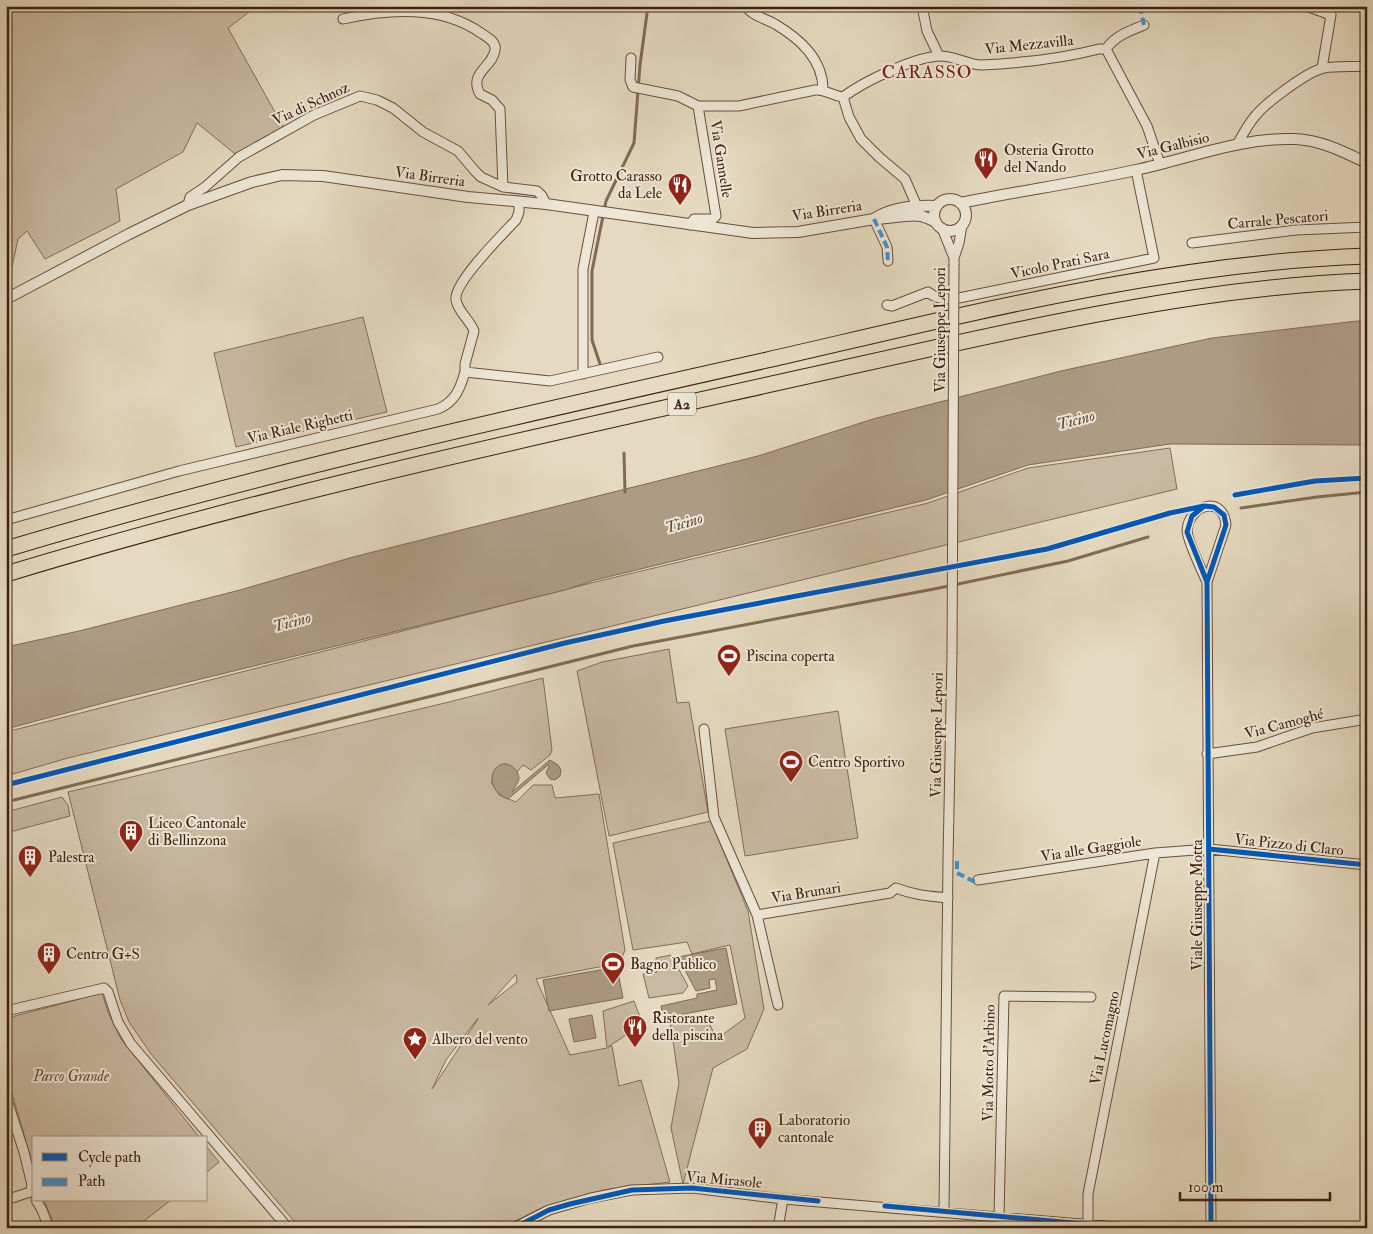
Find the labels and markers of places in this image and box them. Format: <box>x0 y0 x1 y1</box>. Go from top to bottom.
place label: Osteria Grotto del Nando <box>1004 141 1094 177</box>
restaurant icon: Osteria Grotto del Nando <box>973 146 999 180</box>
place label: Grotto Carasso da Lele <box>570 167 662 203</box>
restaurant icon: Grotto Carasso da Lele <box>667 172 693 206</box>
sports icon: Piscina coperta <box>716 643 742 677</box>
place label: Piscina coperta <box>746 647 835 667</box>
sports icon: Centro Sportivo <box>778 749 804 783</box>
place label: Centro Sportivo <box>808 753 905 773</box>
place label: Liceo Cantonale di Bellinzona <box>148 814 246 850</box>
building icon: Liceo Cantonale di Bellinzona <box>118 819 144 853</box>
building icon: Palestra <box>17 844 43 878</box>
place label: Palestra <box>48 848 95 867</box>
building icon: Centro G+S <box>36 941 62 975</box>
place label: Centro G+S <box>66 945 140 964</box>
sports icon: Bagno Publico <box>600 951 626 985</box>
place label: Bagno Publico <box>630 955 716 974</box>
place label: Ristorante della piscina <box>652 1009 724 1046</box>
restaurant icon: Ristorante della piscina <box>622 1014 648 1048</box>
place icon: Albero del vento <box>402 1026 428 1060</box>
place label: Albero del vento <box>431 1030 528 1049</box>
place label: Laboratorio cantonale <box>778 1111 850 1147</box>
building icon: Laboratorio cantonale <box>747 1116 773 1150</box>

